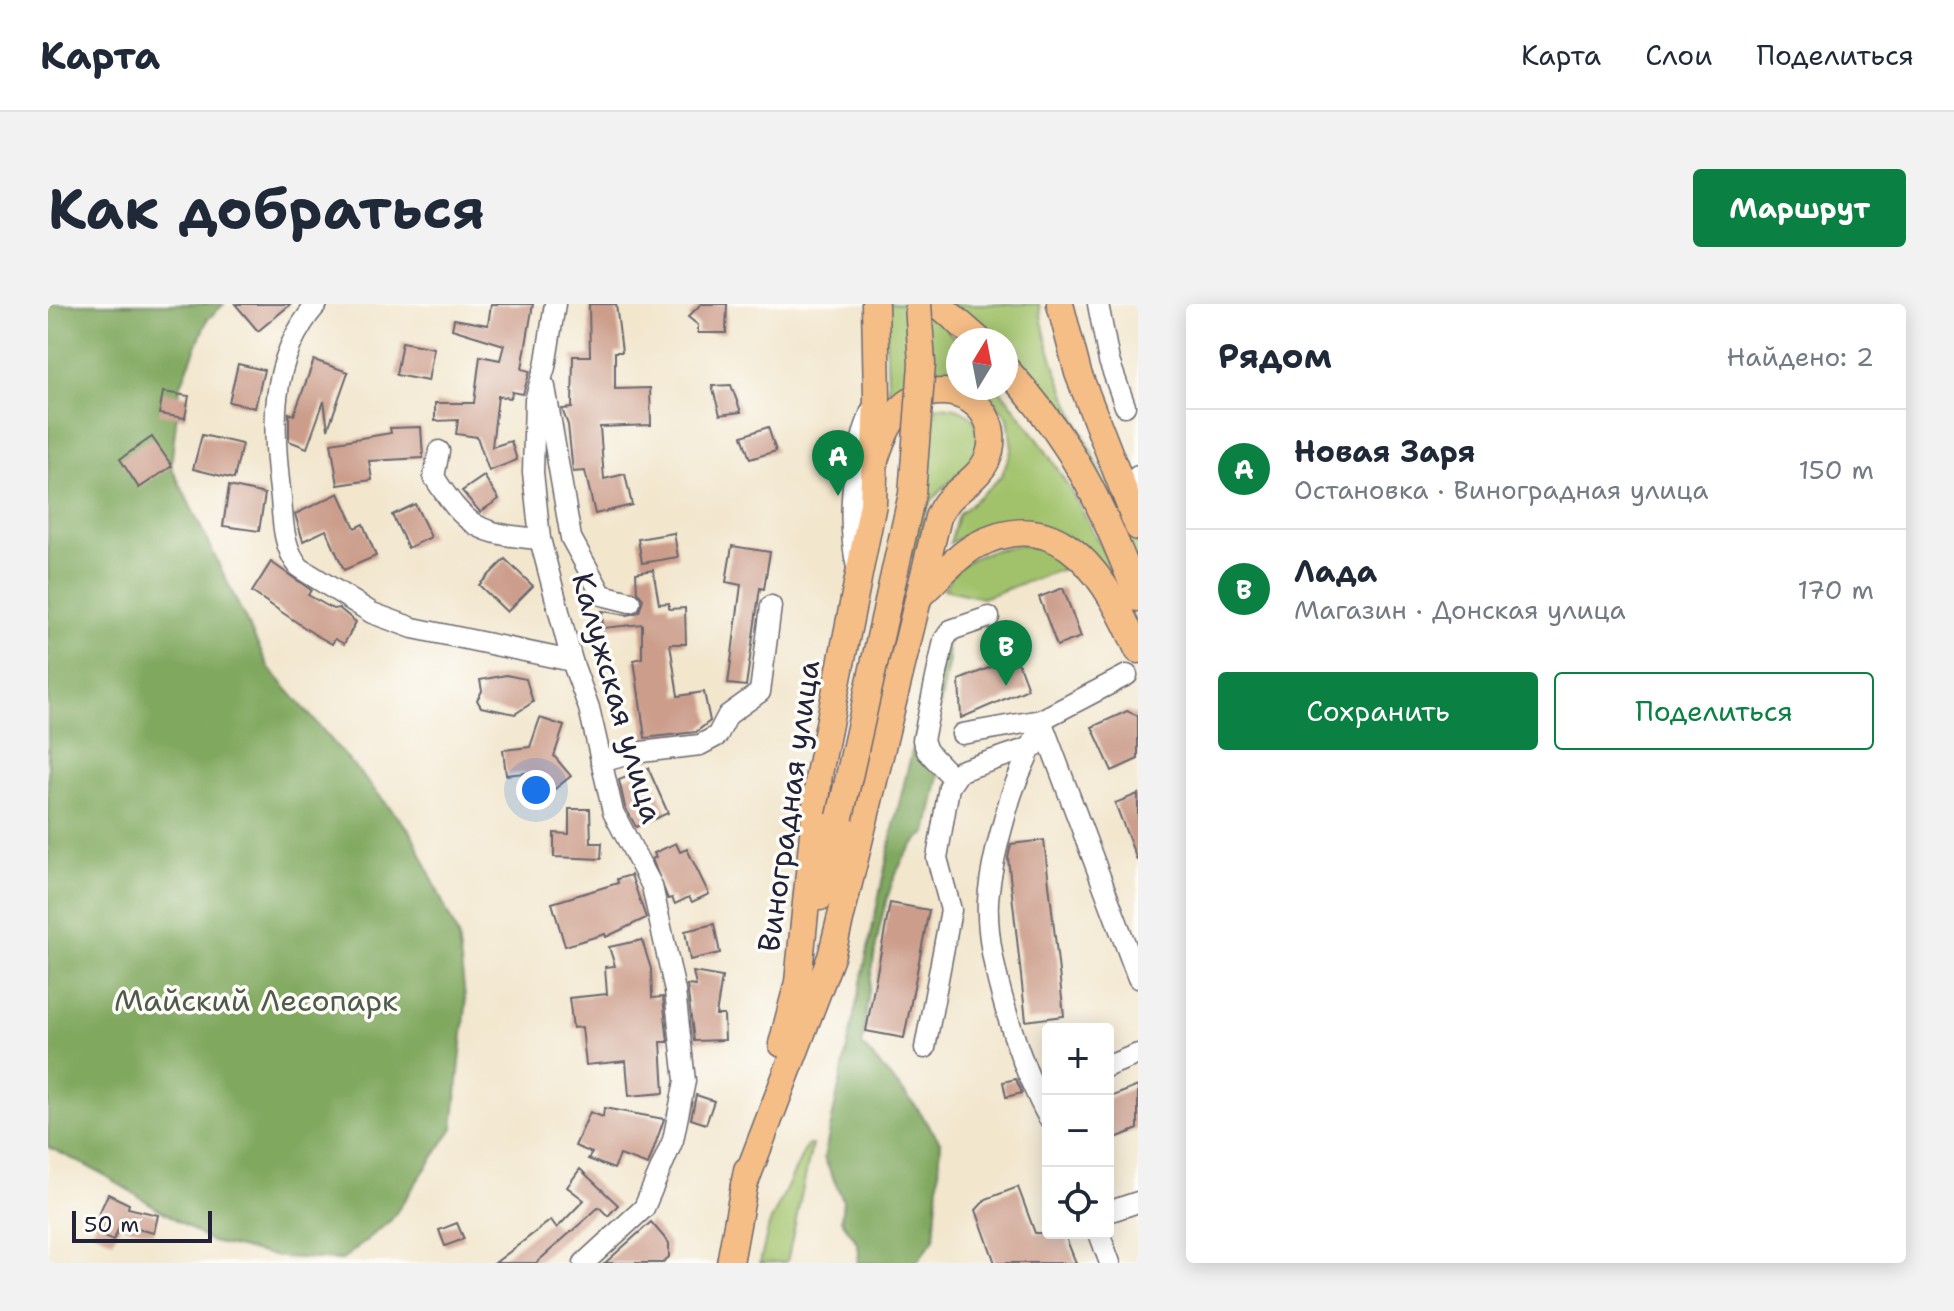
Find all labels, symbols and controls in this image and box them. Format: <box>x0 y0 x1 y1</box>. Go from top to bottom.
text: Карта <box>40 30 160 81</box>
text: Карта <box>1521 36 1601 74</box>
text: Слои <box>1645 36 1712 74</box>
text: Поделиться <box>1756 36 1914 74</box>
button: Маршрут <box>1693 169 1906 247</box>
text: Как добраться <box>48 171 485 246</box>
north arrow <box>946 328 1018 400</box>
text: Рядом <box>1218 333 1332 379</box>
text: Найдено: 2 <box>1727 339 1874 374</box>
pin: A <box>812 430 864 496</box>
text: Новая Заря <box>1294 431 1476 472</box>
text: A <box>1234 452 1254 487</box>
text: 150 m <box>1798 452 1874 487</box>
text: Остановка · Виноградная улица <box>1294 472 1708 507</box>
text: Лада <box>1294 551 1377 592</box>
street label: Калужская улица <box>562 568 673 828</box>
text: B <box>1236 572 1252 607</box>
text: 170 m <box>1797 572 1874 607</box>
text: Магазин · Донская улица <box>1294 592 1626 627</box>
pin: B <box>980 620 1032 686</box>
street label: Виноградная улица <box>748 657 829 954</box>
button: Сохранить <box>1218 672 1538 750</box>
button: Поделиться <box>1554 672 1874 750</box>
your location <box>516 770 556 810</box>
park label: Майский Лесопарк <box>114 980 398 1021</box>
map controls <box>1042 1023 1114 1239</box>
button: + <box>1042 1023 1114 1095</box>
button: − <box>1042 1095 1114 1167</box>
button: locate <box>1042 1167 1114 1239</box>
scale bar <box>72 1207 212 1243</box>
text: 50 m <box>84 1210 139 1239</box>

